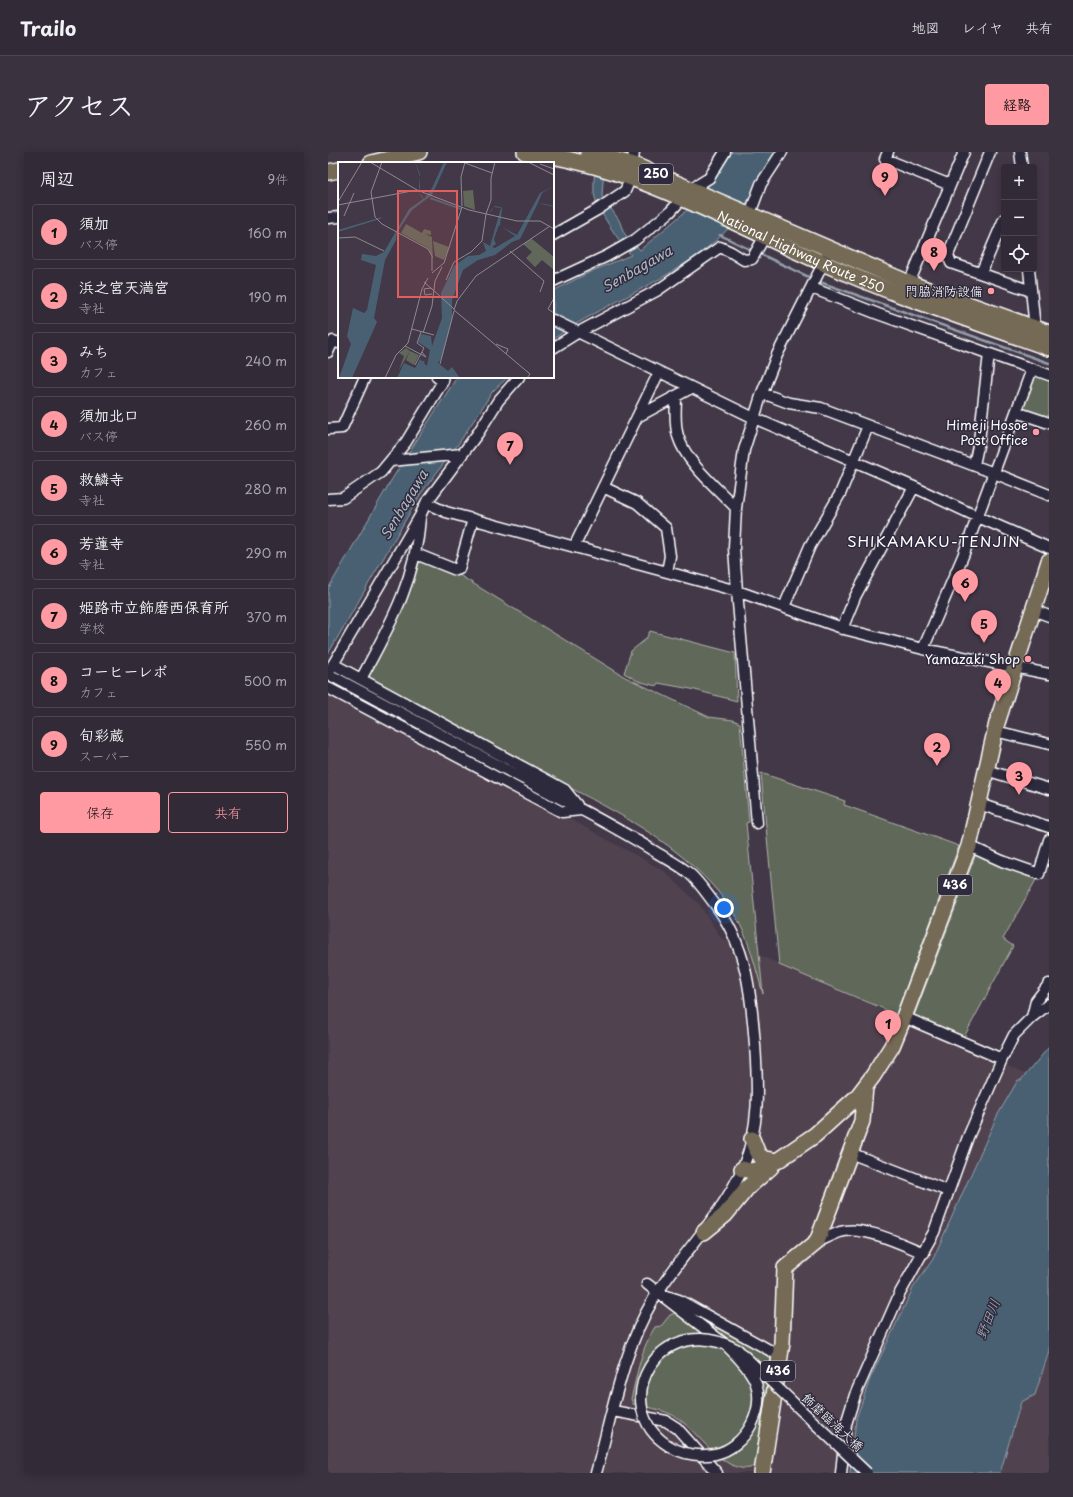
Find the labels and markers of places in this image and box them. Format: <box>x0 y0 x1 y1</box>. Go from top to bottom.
pin: 9 <box>872 163 898 196</box>
pin: 8 <box>921 238 947 271</box>
place label: 門脇消防設備 <box>905 281 983 300</box>
marker: 門脇消防設備 <box>986 286 996 296</box>
place label: Himeji Hosoe Post Office <box>946 415 1028 449</box>
marker: Himeji Hosoe Post Office <box>1031 427 1041 437</box>
pin: 7 <box>497 432 523 465</box>
pin: 6 <box>952 569 978 602</box>
pin: 5 <box>971 610 997 643</box>
place label: Yamazaki Shop <box>925 649 1020 668</box>
marker: Yamazaki Shop <box>1023 654 1033 664</box>
pin: 4 <box>985 669 1011 702</box>
pin: 2 <box>924 733 950 766</box>
pin: 3 <box>1006 762 1032 795</box>
pin: 1 <box>875 1010 901 1043</box>

